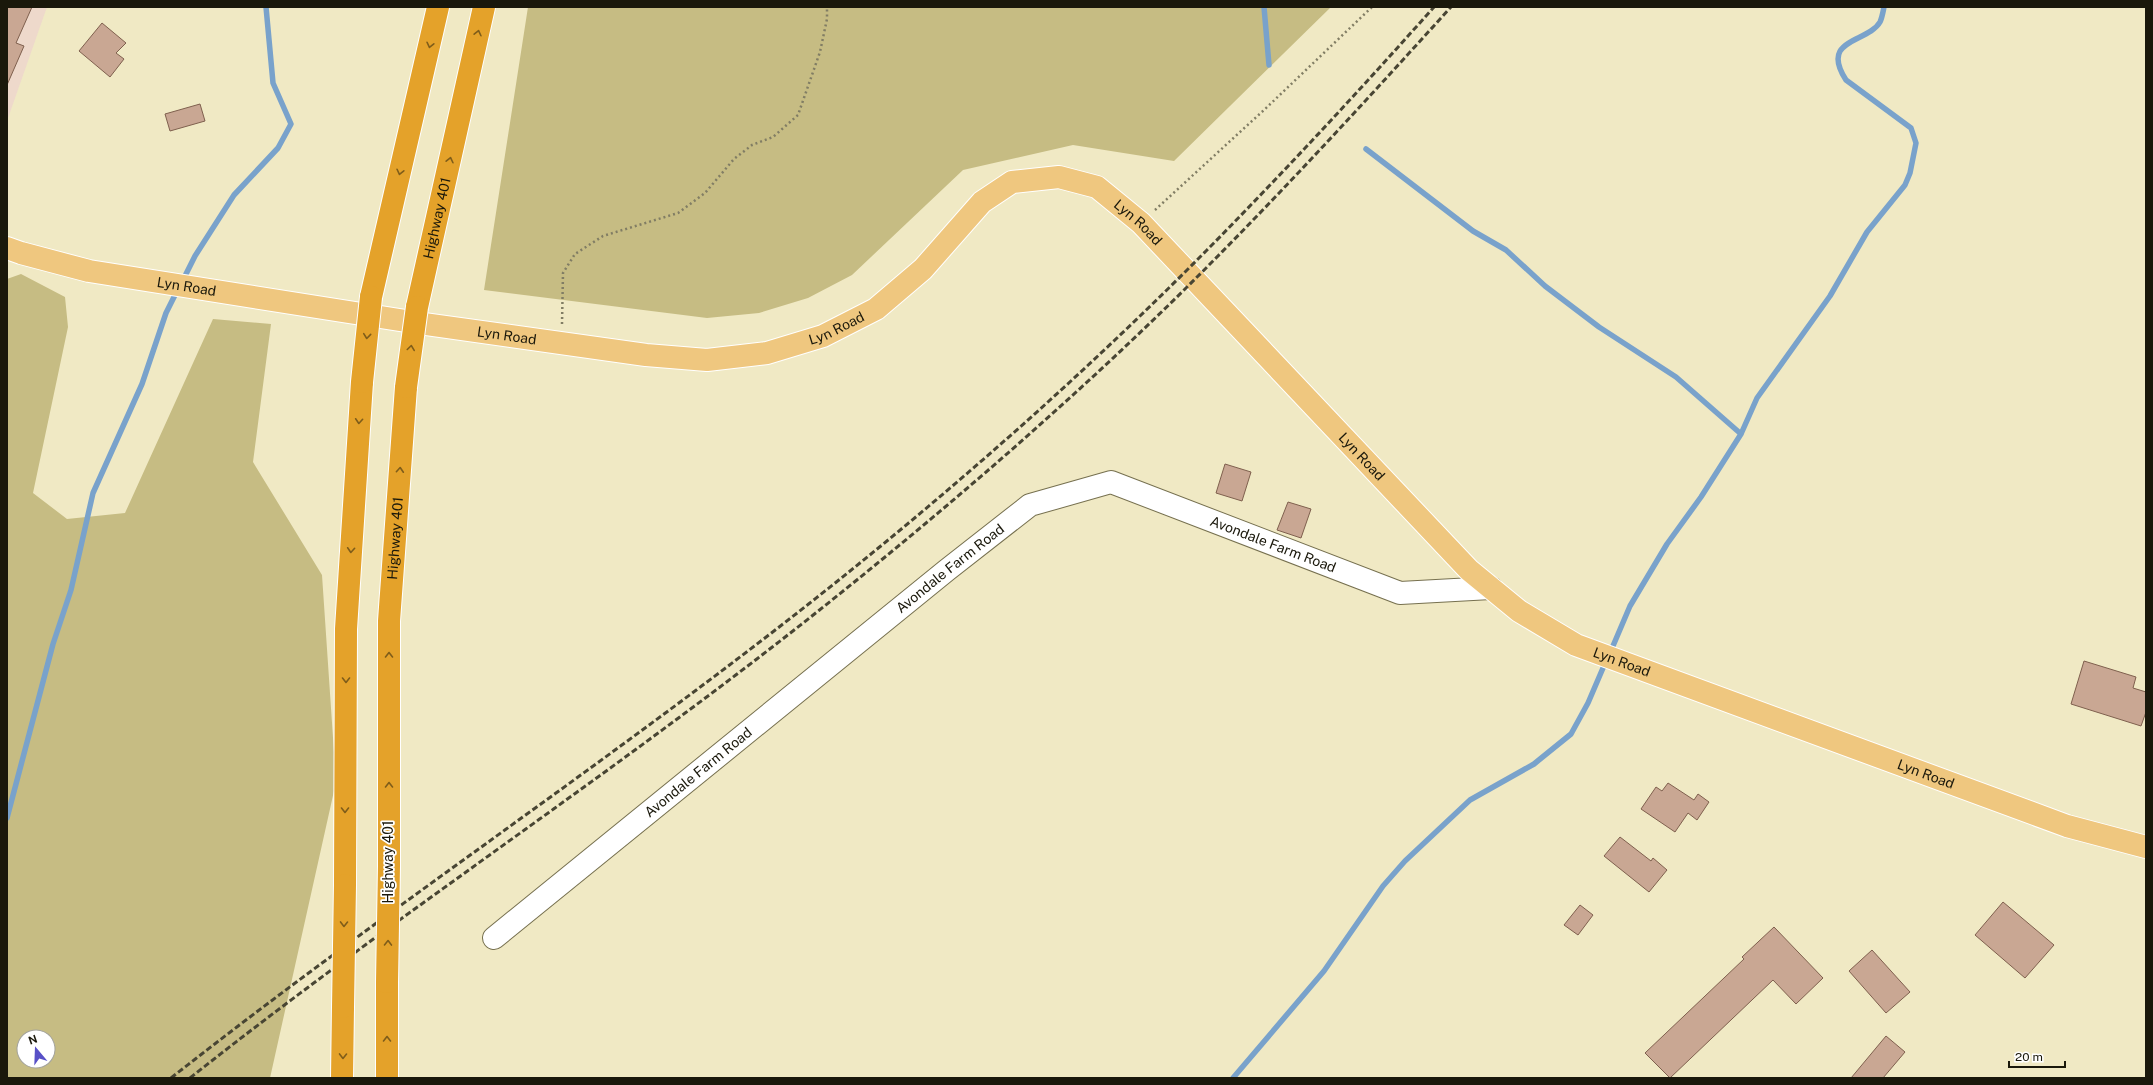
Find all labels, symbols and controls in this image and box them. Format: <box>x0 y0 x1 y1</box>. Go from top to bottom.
one-way arrow <box>473 30 481 36</box>
one-way arrow <box>426 42 434 48</box>
one-way arrow <box>445 157 453 163</box>
one-way arrow <box>397 168 405 175</box>
street label: Highway 401 <box>420 176 454 260</box>
street label: Lyn Road <box>1111 196 1166 248</box>
street label: Lyn Road <box>156 274 217 299</box>
street label: Lyn Road <box>807 308 867 348</box>
street label: Lyn Road <box>476 323 538 348</box>
one-way arrow <box>363 333 372 339</box>
one-way arrow <box>406 345 415 351</box>
one-way arrow <box>355 418 364 424</box>
street label: Lyn Road <box>1335 429 1388 484</box>
one-way arrow <box>395 467 404 473</box>
street label: Highway 401 <box>384 496 406 580</box>
street label: Avondale Farm Road <box>1208 513 1338 576</box>
street label: Avondale Farm Road <box>893 520 1007 616</box>
one-way arrow <box>347 547 356 553</box>
street label: Lyn Road <box>1591 644 1653 680</box>
one-way arrow <box>385 652 393 658</box>
one-way arrow <box>342 677 350 683</box>
street label: Avondale Farm Road <box>641 724 755 820</box>
street label: Lyn Road <box>1895 756 1957 792</box>
one-way arrow <box>385 782 393 788</box>
one-way arrow <box>341 807 349 813</box>
street label: Highway 401 <box>380 821 396 903</box>
one-way arrow <box>340 921 348 927</box>
one-way arrow <box>384 940 392 946</box>
north arrow <box>16 1029 56 1069</box>
text: N <box>27 1032 39 1047</box>
one-way arrow <box>383 1036 391 1042</box>
scale bar <box>2009 1043 2065 1069</box>
text: 20 m <box>2015 1050 2043 1064</box>
one-way arrow <box>339 1053 347 1059</box>

